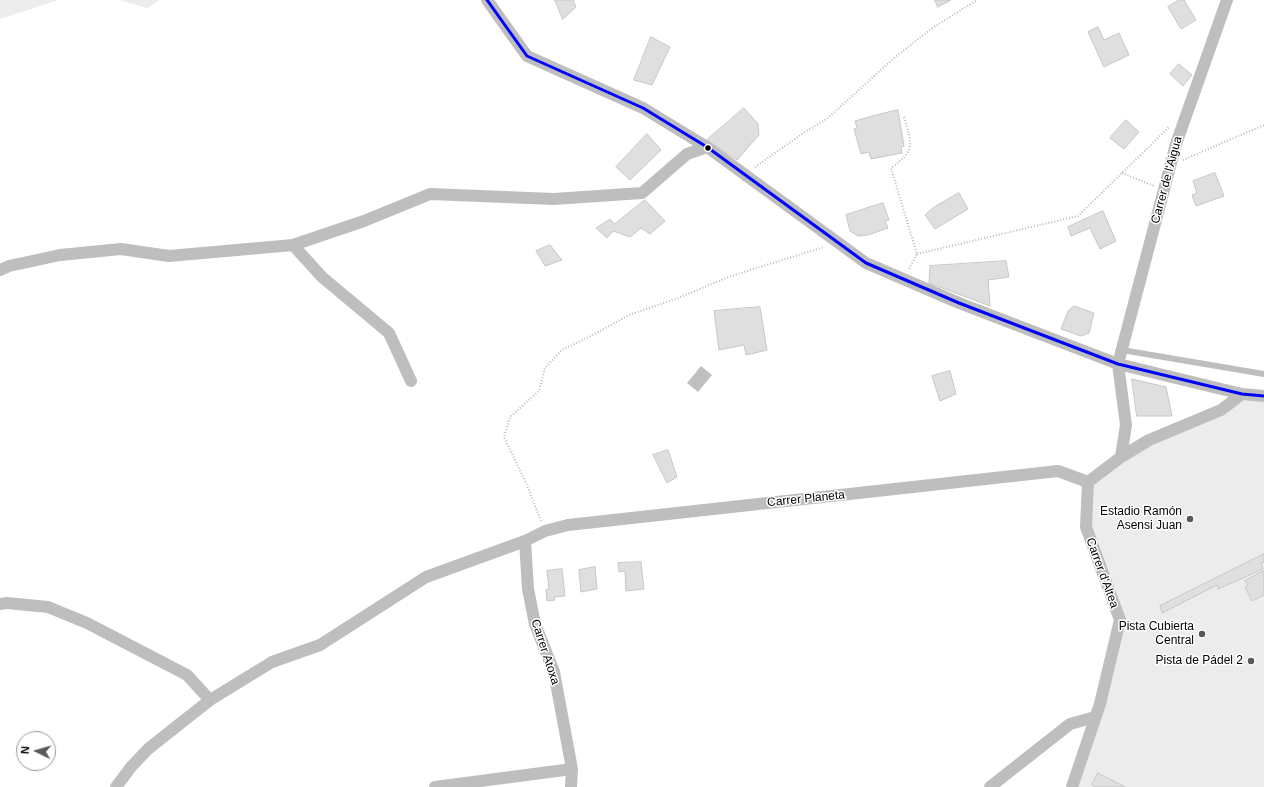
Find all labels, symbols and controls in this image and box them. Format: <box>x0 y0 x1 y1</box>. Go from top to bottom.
street label: Carrer de l'Aigua <box>1148 135 1186 225</box>
unlabelled marker <box>703 143 713 153</box>
street label: Carrer Planeta <box>766 488 846 510</box>
place label: Estadio Ramón Asensi Juan <box>1100 505 1182 533</box>
marker: Estadio Ramón Asensi Juan <box>1185 514 1195 524</box>
street label: Carrer d'Altea <box>1083 536 1121 610</box>
street label: Carrer Atoxa <box>528 617 562 687</box>
place label: Pista Cubierta Central <box>1119 620 1194 648</box>
marker: Pista Cubierta Central <box>1197 629 1207 639</box>
place label: Pista de Pádel 2 <box>1156 654 1243 668</box>
marker: Pista de Pádel 2 <box>1246 656 1256 666</box>
north arrow <box>16 731 56 771</box>
text: N <box>19 746 31 755</box>

